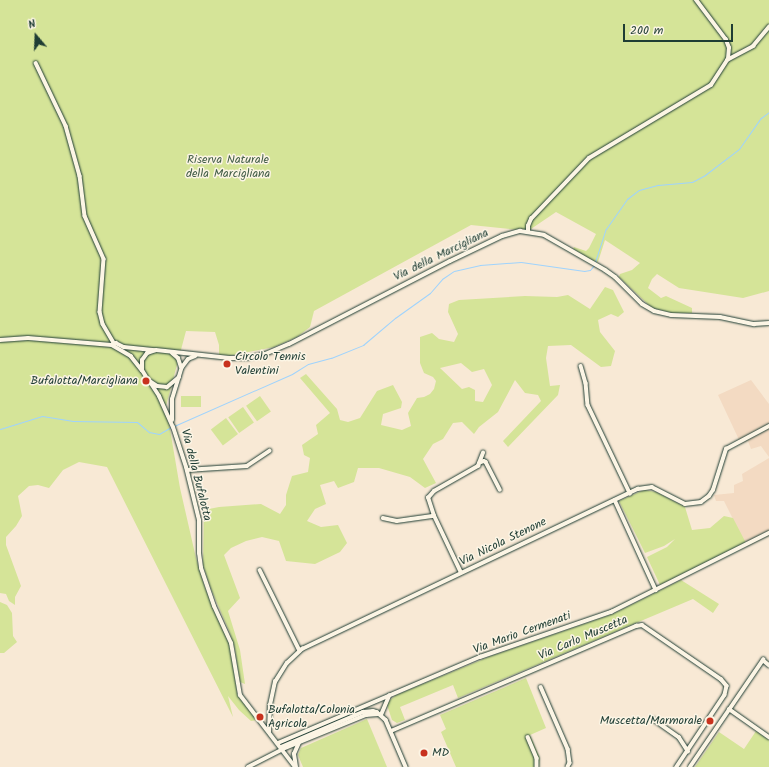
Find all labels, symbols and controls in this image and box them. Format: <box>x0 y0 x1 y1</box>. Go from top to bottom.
text: N <box>26 15 38 34</box>
north arrow <box>16 16 56 56</box>
scale bar <box>625 16 735 42</box>
text: 200 m <box>630 21 663 40</box>
park label: Riserva Naturale della Marcigliana <box>186 153 270 181</box>
street label: Via della Marcigliana <box>391 226 491 284</box>
place label: Circolo Tennis Valentini <box>235 350 306 378</box>
marker: Circolo Tennis Valentini <box>222 359 232 369</box>
place label: Bufalotta/Marcigliana <box>30 374 138 388</box>
marker: Bufalotta/Marcigliana <box>141 376 151 386</box>
street label: Via della Bufalotta <box>178 428 214 522</box>
street label: Via Nicola Stenone <box>457 515 549 569</box>
street label: Via Mario Cermenati <box>471 609 573 657</box>
street label: Via Carlo Muscetta <box>536 613 630 663</box>
place label: Bufalotta/Colonia Agricola <box>268 703 355 731</box>
marker: Bufalotta/Colonia Agricola <box>255 712 265 722</box>
place label: Muscetta/Marmorale <box>600 714 702 728</box>
marker: Muscetta/Marmorale <box>705 716 715 726</box>
place label: MD <box>432 746 449 760</box>
marker: MD <box>419 748 429 758</box>

